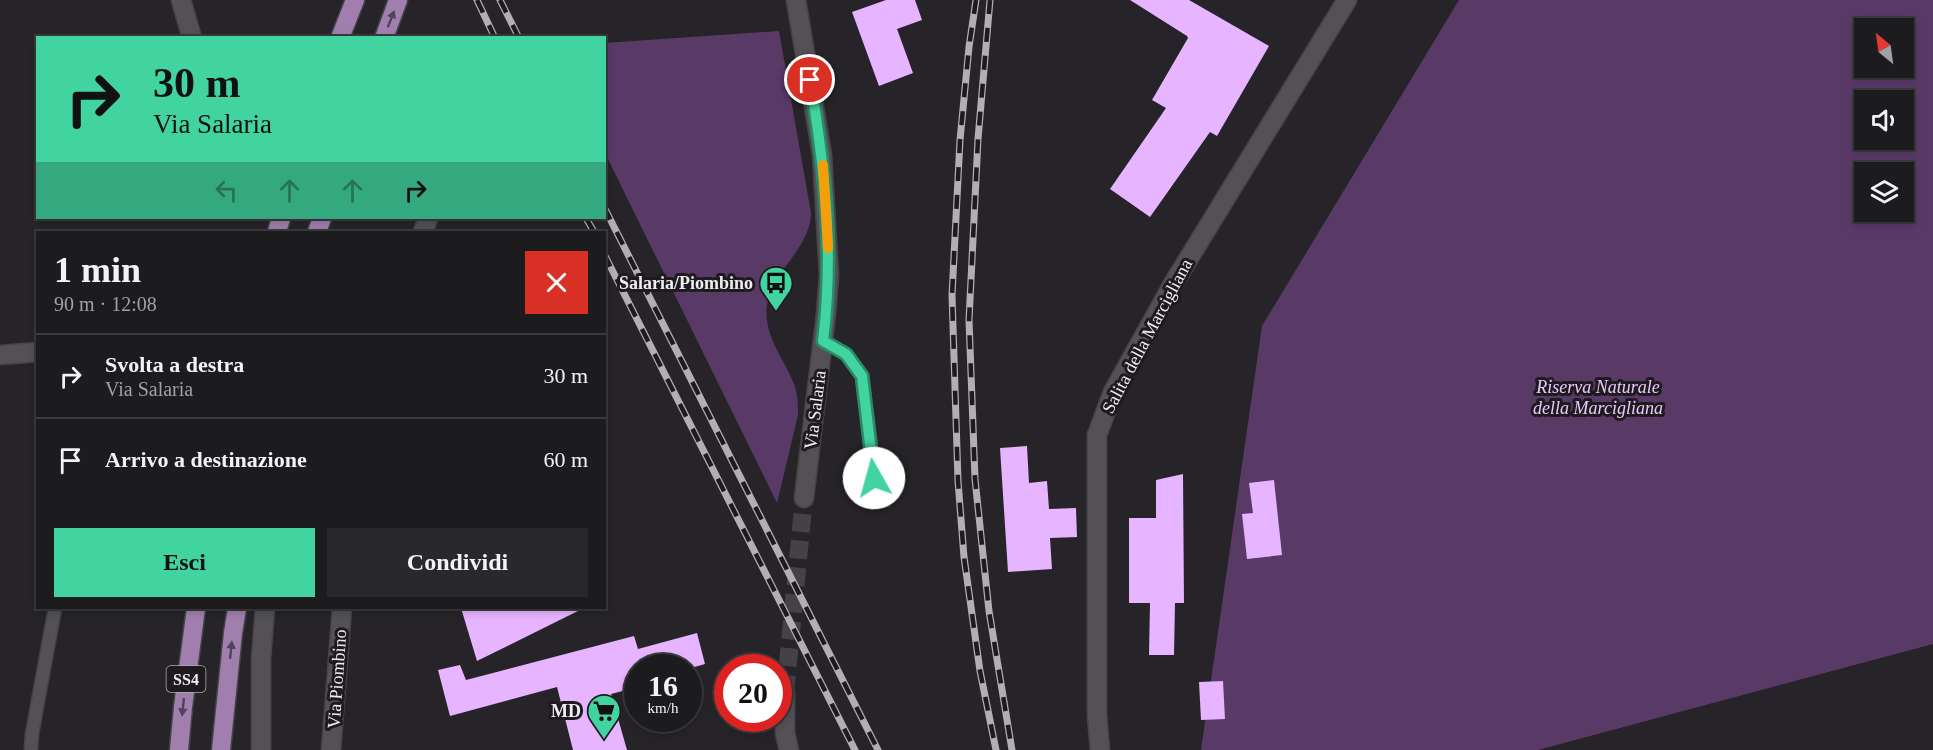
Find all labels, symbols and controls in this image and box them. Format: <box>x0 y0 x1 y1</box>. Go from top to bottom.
one-way arrow <box>387 10 396 28</box>
north arrow <box>1854 18 1914 78</box>
map controls <box>1854 18 1914 222</box>
pin <box>784 54 835 105</box>
icon: right <box>54 60 132 138</box>
text: 30 m <box>153 60 241 106</box>
icon: arrive <box>793 63 826 96</box>
button: sound <box>1854 90 1914 150</box>
text: Via Salaria <box>153 109 272 139</box>
button: layers <box>1854 162 1914 222</box>
icon: left <box>210 174 243 207</box>
icon: ahead <box>273 174 306 207</box>
icon: ahead <box>336 174 369 207</box>
icon: right <box>399 174 432 207</box>
text: 1 min <box>54 250 141 290</box>
button: close <box>525 251 588 314</box>
street label: Salita della Marcigliana <box>1098 255 1196 417</box>
bus stop icon: Salaria/Piombino <box>758 265 794 312</box>
place label: Salaria/Piombino <box>619 273 753 293</box>
text: 90 m · 12:08 <box>54 293 157 315</box>
text: Svolta a destra <box>105 352 244 377</box>
icon: right <box>54 360 87 393</box>
text: 30 m <box>543 363 588 388</box>
street label: Via Salaria <box>800 369 830 451</box>
park label: Riserva Naturale della Marcigliana <box>1533 377 1663 418</box>
text: Via Salaria <box>105 378 193 400</box>
icon: arrive <box>54 444 87 477</box>
position arrow <box>842 446 906 510</box>
text: Arrivo a destinazione <box>105 447 307 472</box>
text: 60 m <box>543 447 588 472</box>
button: Esci <box>54 528 315 597</box>
button: Condividi <box>327 528 588 597</box>
street label: Via Piombino <box>324 629 350 729</box>
one-way arrow <box>226 640 236 659</box>
speed limit sign: 20 <box>714 654 792 732</box>
road number: SS4 <box>166 666 206 692</box>
text: 16 <box>648 669 678 702</box>
supermarket icon: MD <box>586 693 622 740</box>
one-way arrow <box>178 698 188 717</box>
text: km/h <box>648 700 678 716</box>
place label: MD <box>551 701 581 721</box>

